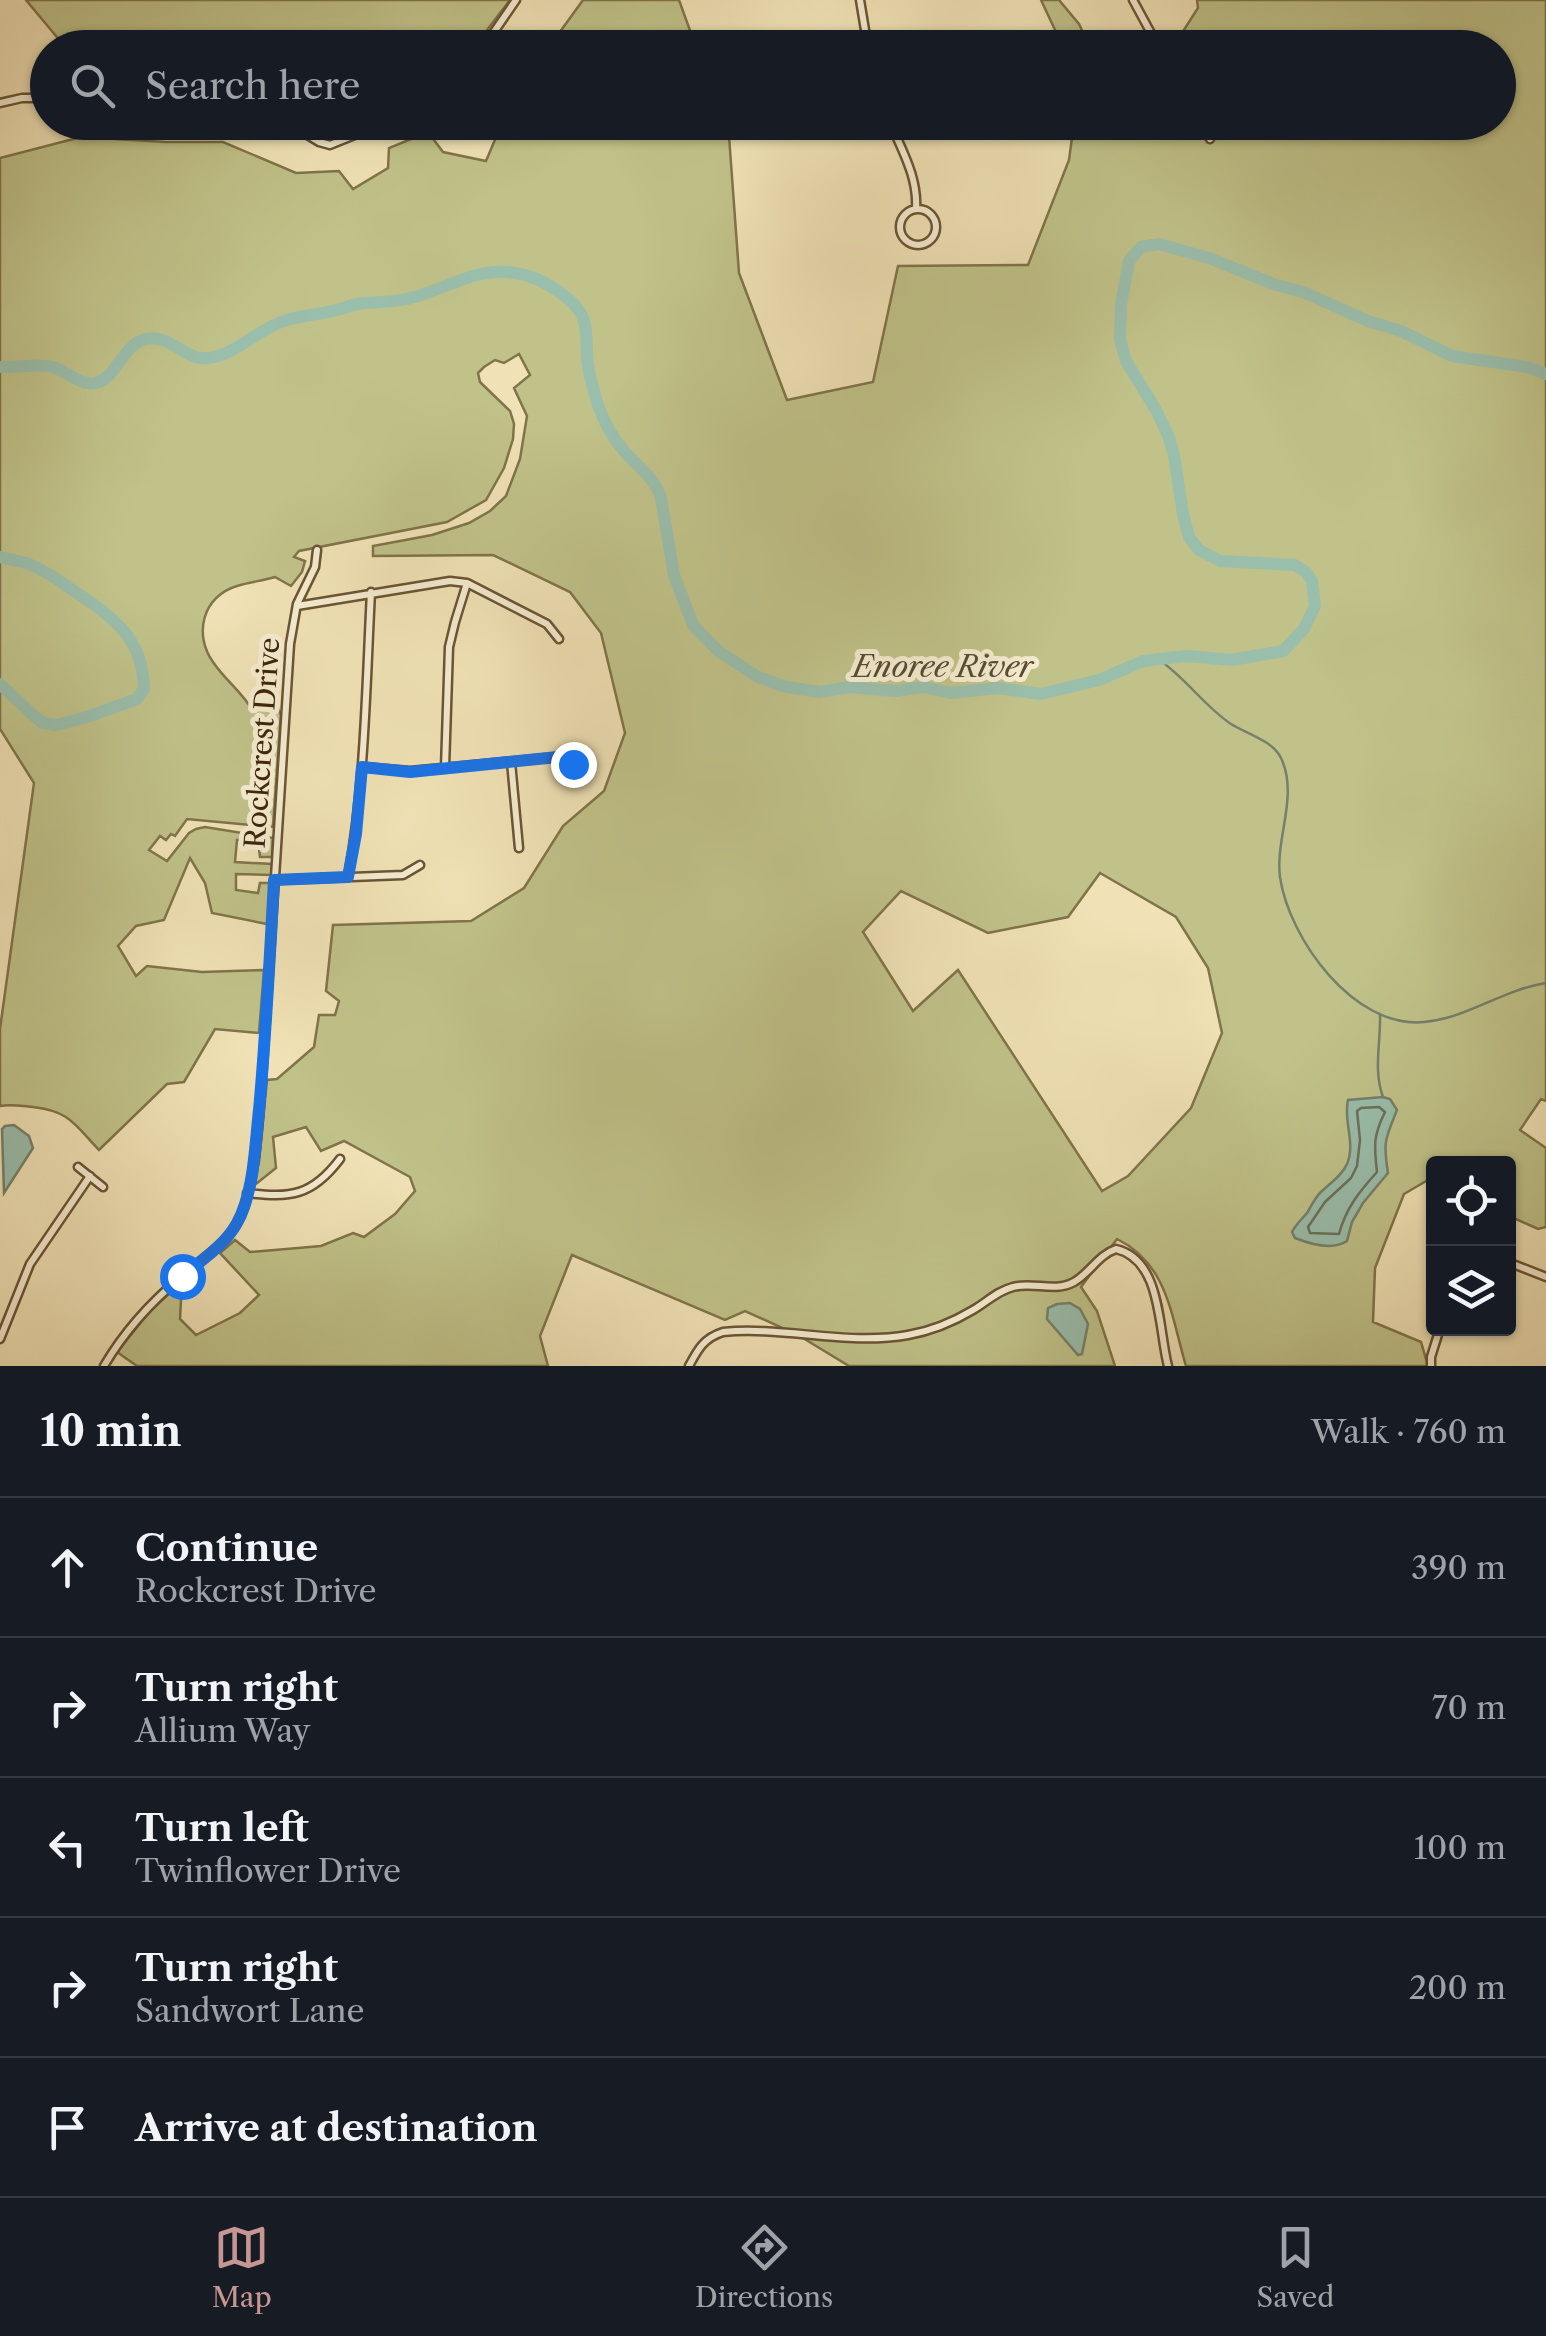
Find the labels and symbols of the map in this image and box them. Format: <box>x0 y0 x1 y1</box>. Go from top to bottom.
street label: Rockcrest Drive <box>238 636 286 850</box>
water label: Enoree River <box>851 648 1035 685</box>
route end <box>551 742 597 788</box>
route start <box>160 1254 206 1300</box>

